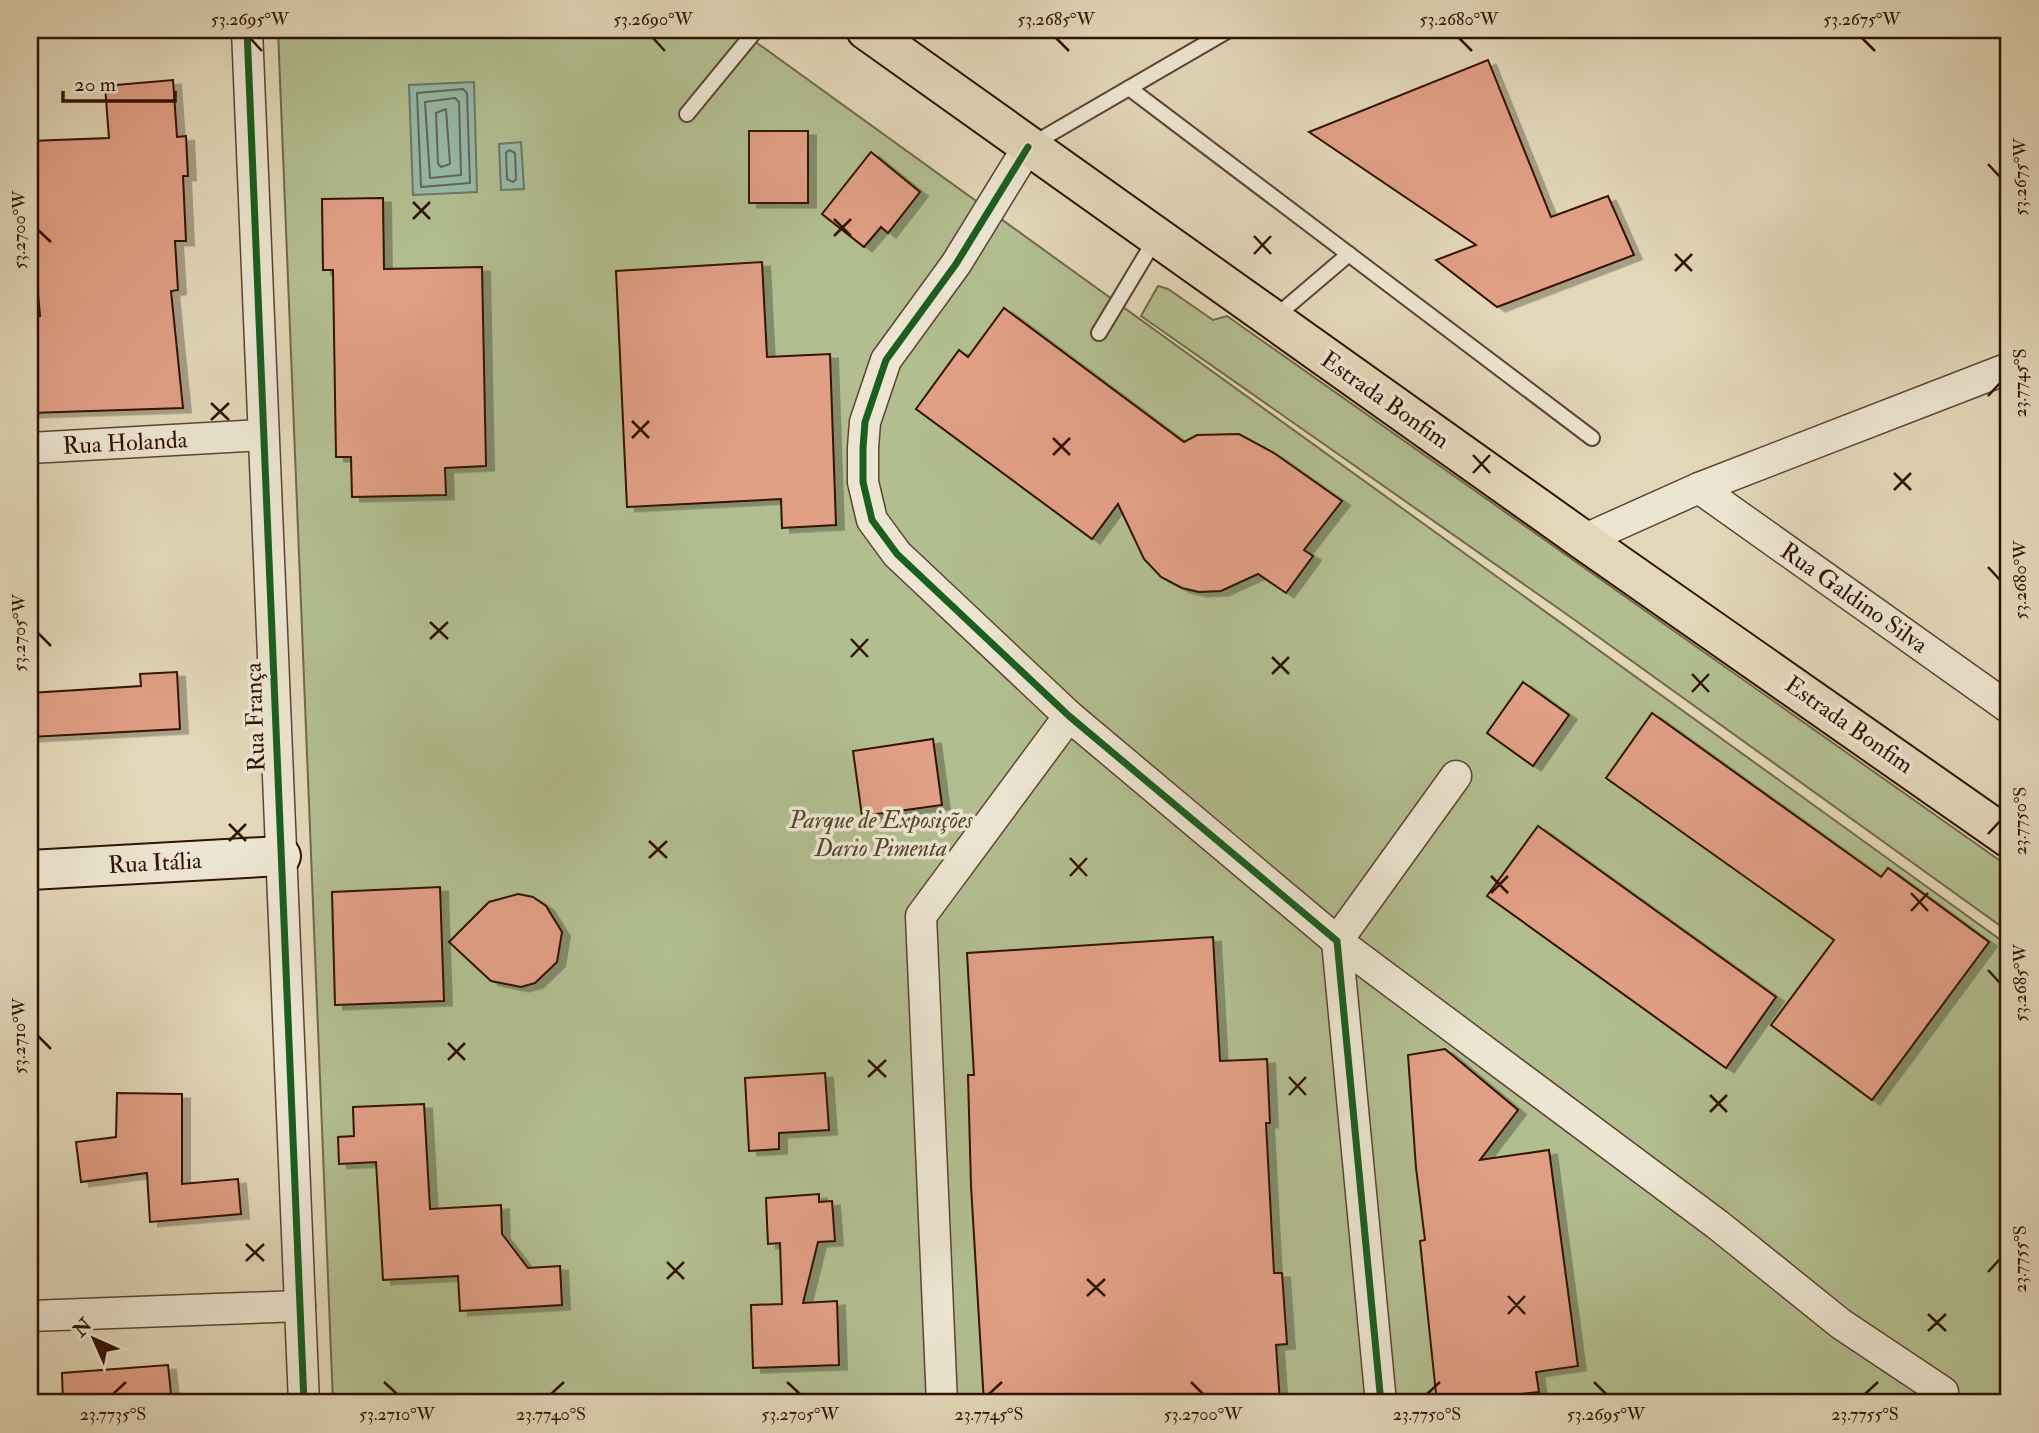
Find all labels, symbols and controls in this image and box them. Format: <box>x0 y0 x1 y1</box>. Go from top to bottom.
text: 53.2695°W <box>211 8 290 31</box>
text: 53.2690°W <box>613 8 693 31</box>
text: 53.2685°W <box>1017 8 1095 31</box>
text: 53.2680°W <box>1420 8 1499 31</box>
text: 53.2675°W <box>1823 8 1901 31</box>
scale bar <box>63 60 175 104</box>
text: 20 m <box>74 71 116 98</box>
text: 53.2675°W <box>2009 138 2032 216</box>
text: 53.2700°W <box>8 190 31 269</box>
street label: Estrada Bonfim <box>1315 344 1456 456</box>
text: 23.7745°S <box>2009 349 2032 417</box>
street label: Rua Holanda <box>62 424 189 462</box>
street label: Rua Galdino Silva <box>1774 536 1935 661</box>
text: 53.2680°W <box>2009 540 2032 619</box>
text: 53.2705°W <box>8 594 31 672</box>
street label: Rua França <box>238 661 272 772</box>
street label: Estrada Bonfim <box>1779 669 1920 781</box>
text: 23.7750°S <box>2009 787 2032 855</box>
park label: Parque de Exposições Dario Pimenta <box>788 805 973 864</box>
street label: Rua Itália <box>107 845 204 881</box>
text: 53.2685°W <box>2009 944 2032 1022</box>
text: 53.2710°W <box>8 997 31 1074</box>
text: 23.7755°S <box>2009 1225 2032 1293</box>
north arrow <box>60 1304 130 1374</box>
text: N <box>67 1312 98 1343</box>
text: 23.7735°S <box>80 1403 146 1426</box>
text: 53.2710°W <box>359 1403 436 1426</box>
text: 23.7740°S <box>516 1403 586 1426</box>
text: 53.2705°W <box>761 1403 839 1426</box>
text: 23.7745°S <box>955 1403 1023 1426</box>
text: 53.2700°W <box>1164 1403 1243 1426</box>
text: 23.7750°S <box>1393 1403 1461 1426</box>
text: 53.2695°W <box>1567 1403 1646 1426</box>
text: 23.7755°S <box>1831 1403 1899 1426</box>

